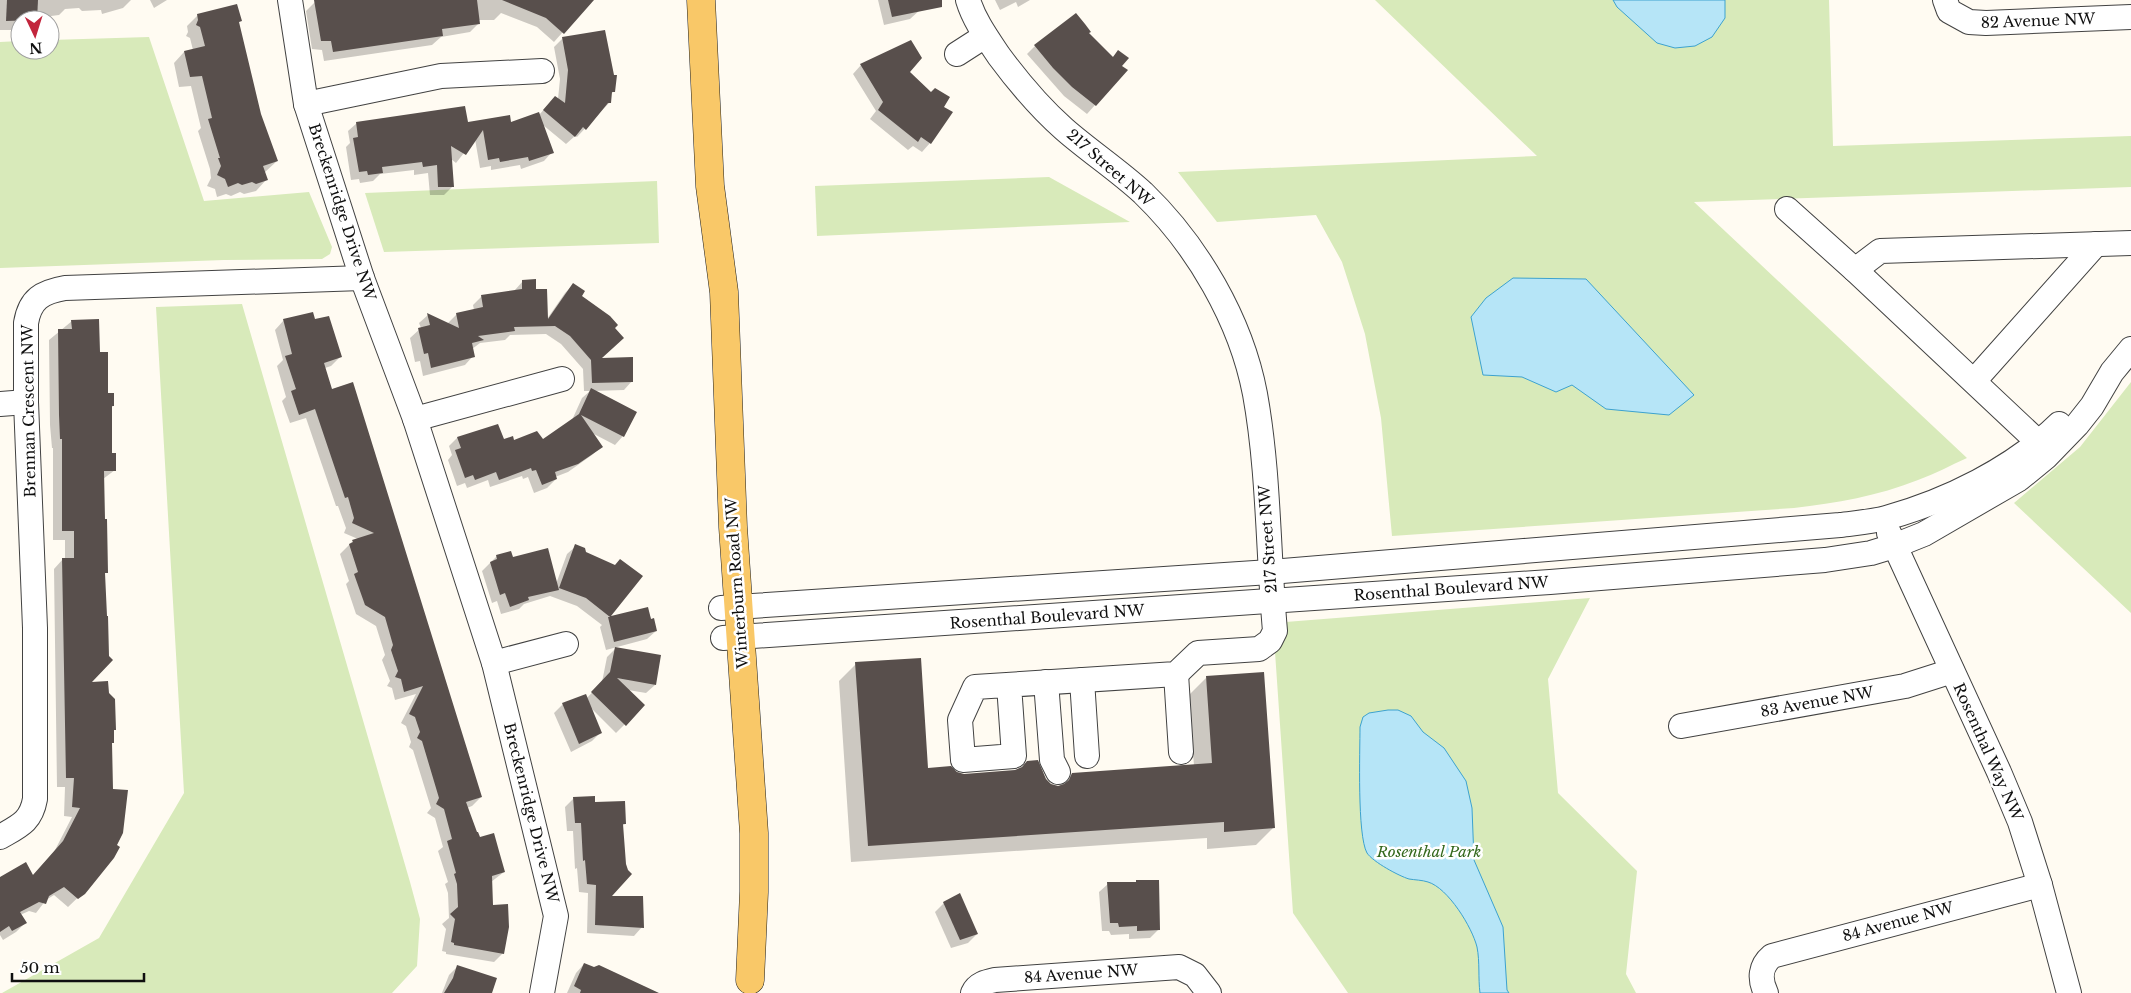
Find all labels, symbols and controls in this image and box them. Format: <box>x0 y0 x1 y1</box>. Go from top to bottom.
street label: 82 Avenue NW <box>1980 9 2096 32</box>
north arrow <box>10 10 60 60</box>
text: N <box>29 39 43 57</box>
street label: Breckenridge Drive NW <box>305 121 380 303</box>
street label: 217 Street NW <box>1063 125 1158 211</box>
street label: Brennan Crescent NW <box>17 324 40 498</box>
street label: 217 Street NW <box>1254 484 1281 594</box>
street label: Winterburn Road NW <box>721 497 752 670</box>
street label: Rosenthal Boulevard NW <box>1353 572 1549 605</box>
street label: Rosenthal Boulevard NW <box>949 600 1145 633</box>
street label: Rosenthal Way NW <box>1949 680 2028 824</box>
street label: 83 Avenue NW <box>1759 682 1875 721</box>
street label: Breckenridge Drive NW <box>500 721 563 905</box>
park label: Rosenthal Park <box>1376 842 1481 861</box>
street label: 84 Avenue NW <box>1840 897 1956 945</box>
scale bar <box>12 950 145 982</box>
text: 50 m <box>20 958 60 977</box>
street label: 84 Avenue NW <box>1023 960 1139 987</box>

